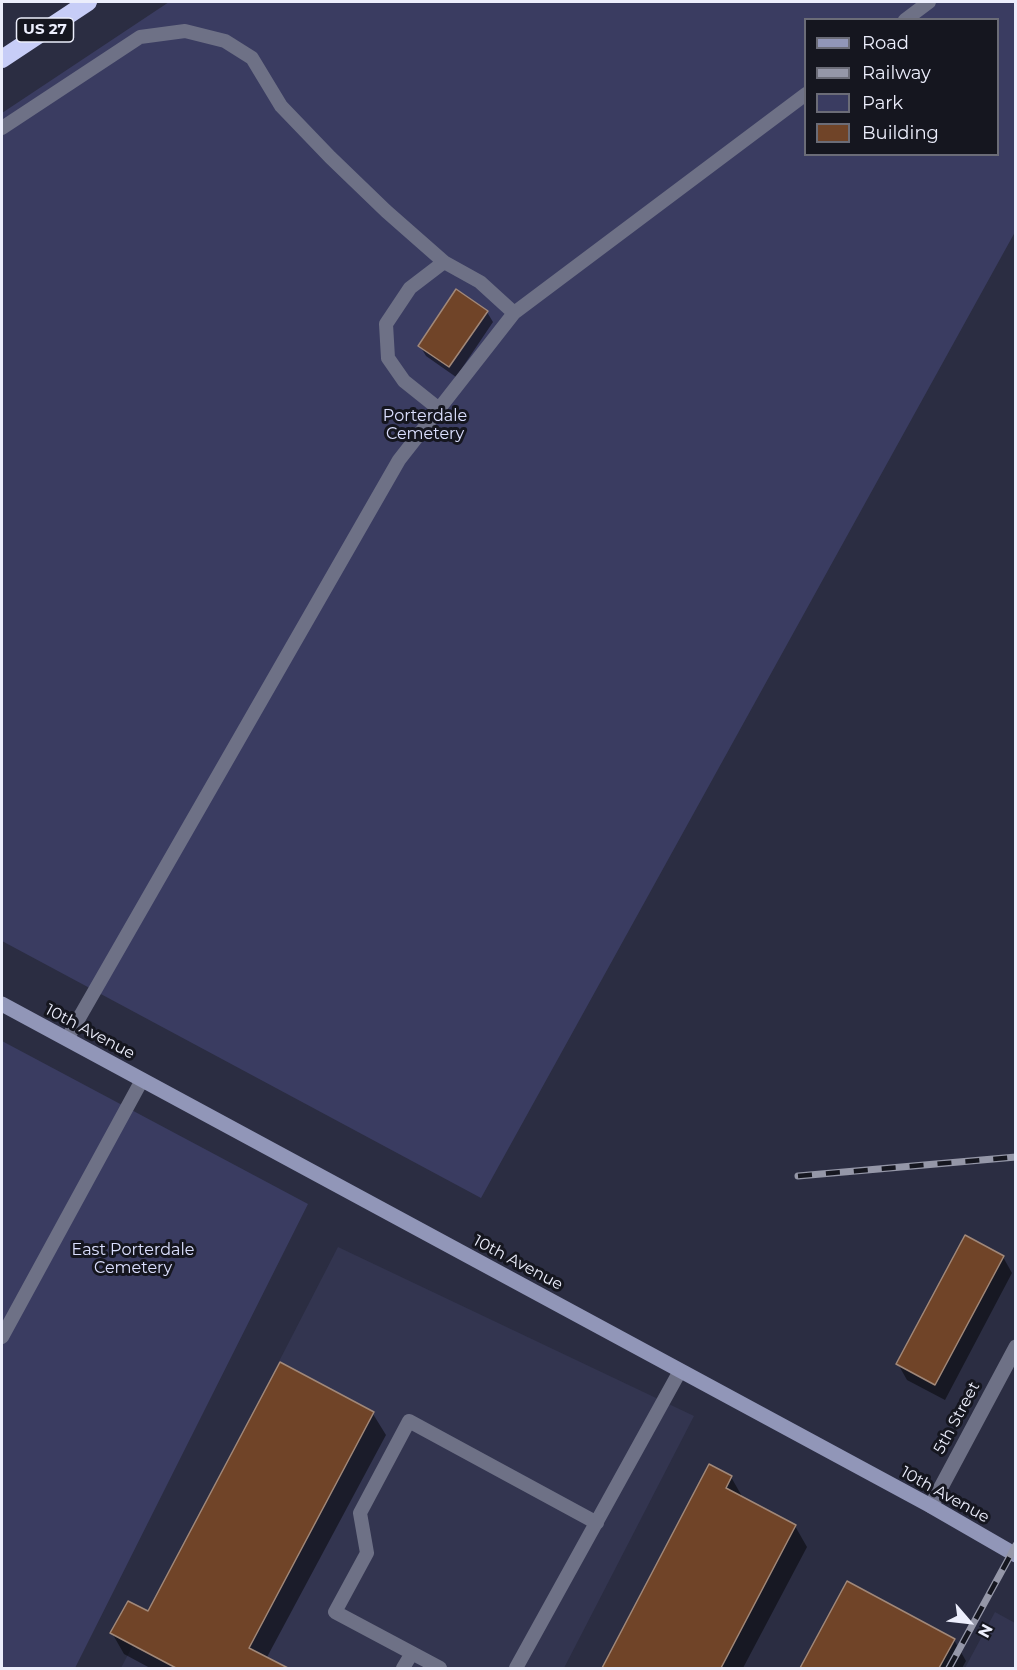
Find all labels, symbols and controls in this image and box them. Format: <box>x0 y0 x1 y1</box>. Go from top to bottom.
road number: US 27 <box>16 18 74 42</box>
legend <box>804 18 999 156</box>
text: Road <box>862 32 909 54</box>
text: Railway <box>862 62 931 84</box>
text: Park <box>862 92 903 114</box>
text: Building <box>862 122 939 144</box>
park label: Porterdale Cemetery <box>383 406 467 444</box>
street label: 10th Avenue <box>42 1000 138 1064</box>
street label: 10th Avenue <box>470 1231 566 1295</box>
park label: East Porterdale Cemetery <box>72 1240 194 1278</box>
street label: 5th Street <box>930 1379 984 1457</box>
street label: 10th Avenue <box>897 1463 993 1527</box>
north arrow <box>939 1592 999 1652</box>
text: N <box>974 1621 997 1641</box>

